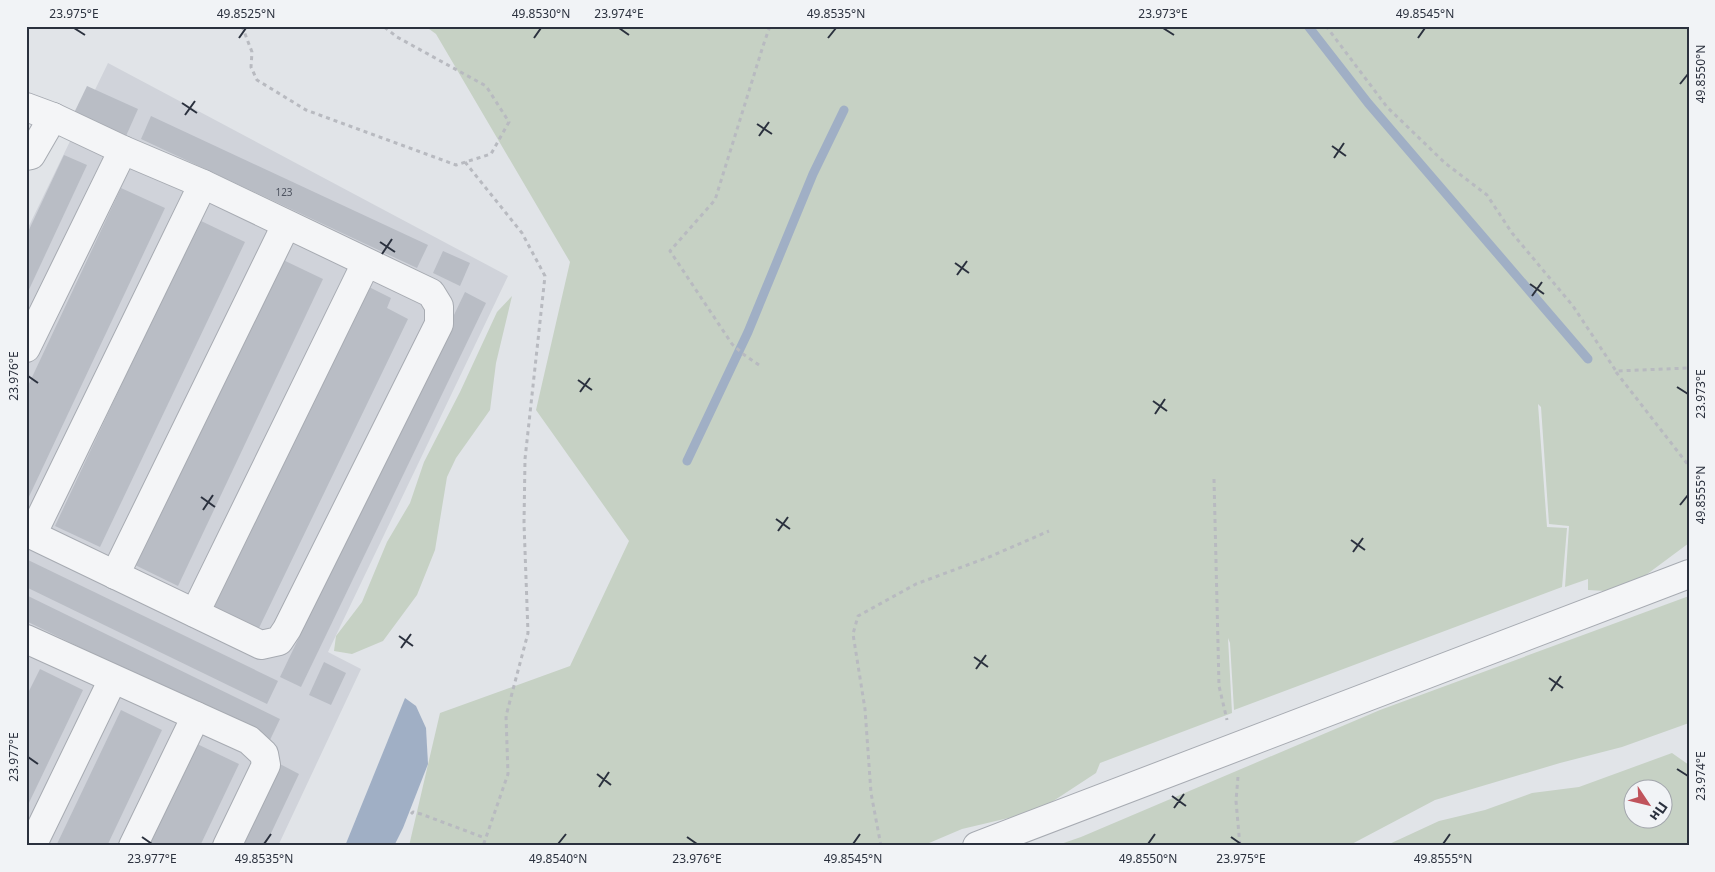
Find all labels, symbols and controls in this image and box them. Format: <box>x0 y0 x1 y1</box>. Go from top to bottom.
text: 23.975°E <box>49 5 99 22</box>
text: 49.8525°N <box>217 5 275 22</box>
text: 49.8530°N <box>512 5 570 22</box>
text: 23.974°E <box>594 5 644 22</box>
text: 49.8535°N <box>807 5 865 22</box>
text: 23.973°E <box>1138 5 1188 22</box>
text: 49.8545°N <box>1396 5 1454 22</box>
text: 49.8550°N <box>1692 45 1709 103</box>
house number: 123 <box>275 185 293 199</box>
text: 23.976°E <box>5 351 22 401</box>
text: 23.973°E <box>1692 369 1709 419</box>
text: 49.8555°N <box>1692 466 1709 524</box>
text: 23.977°E <box>5 732 22 782</box>
text: 23.974°E <box>1692 751 1709 801</box>
north arrow <box>1622 780 1672 830</box>
text: Пн <box>1646 798 1673 825</box>
text: 23.977°E <box>127 850 177 867</box>
text: 49.8535°N <box>235 850 293 867</box>
text: 49.8540°N <box>529 850 587 867</box>
text: 23.976°E <box>672 850 722 867</box>
text: 49.8545°N <box>824 850 882 867</box>
text: 49.8550°N <box>1119 850 1177 867</box>
text: 23.975°E <box>1216 850 1266 867</box>
text: 49.8555°N <box>1414 850 1472 867</box>

